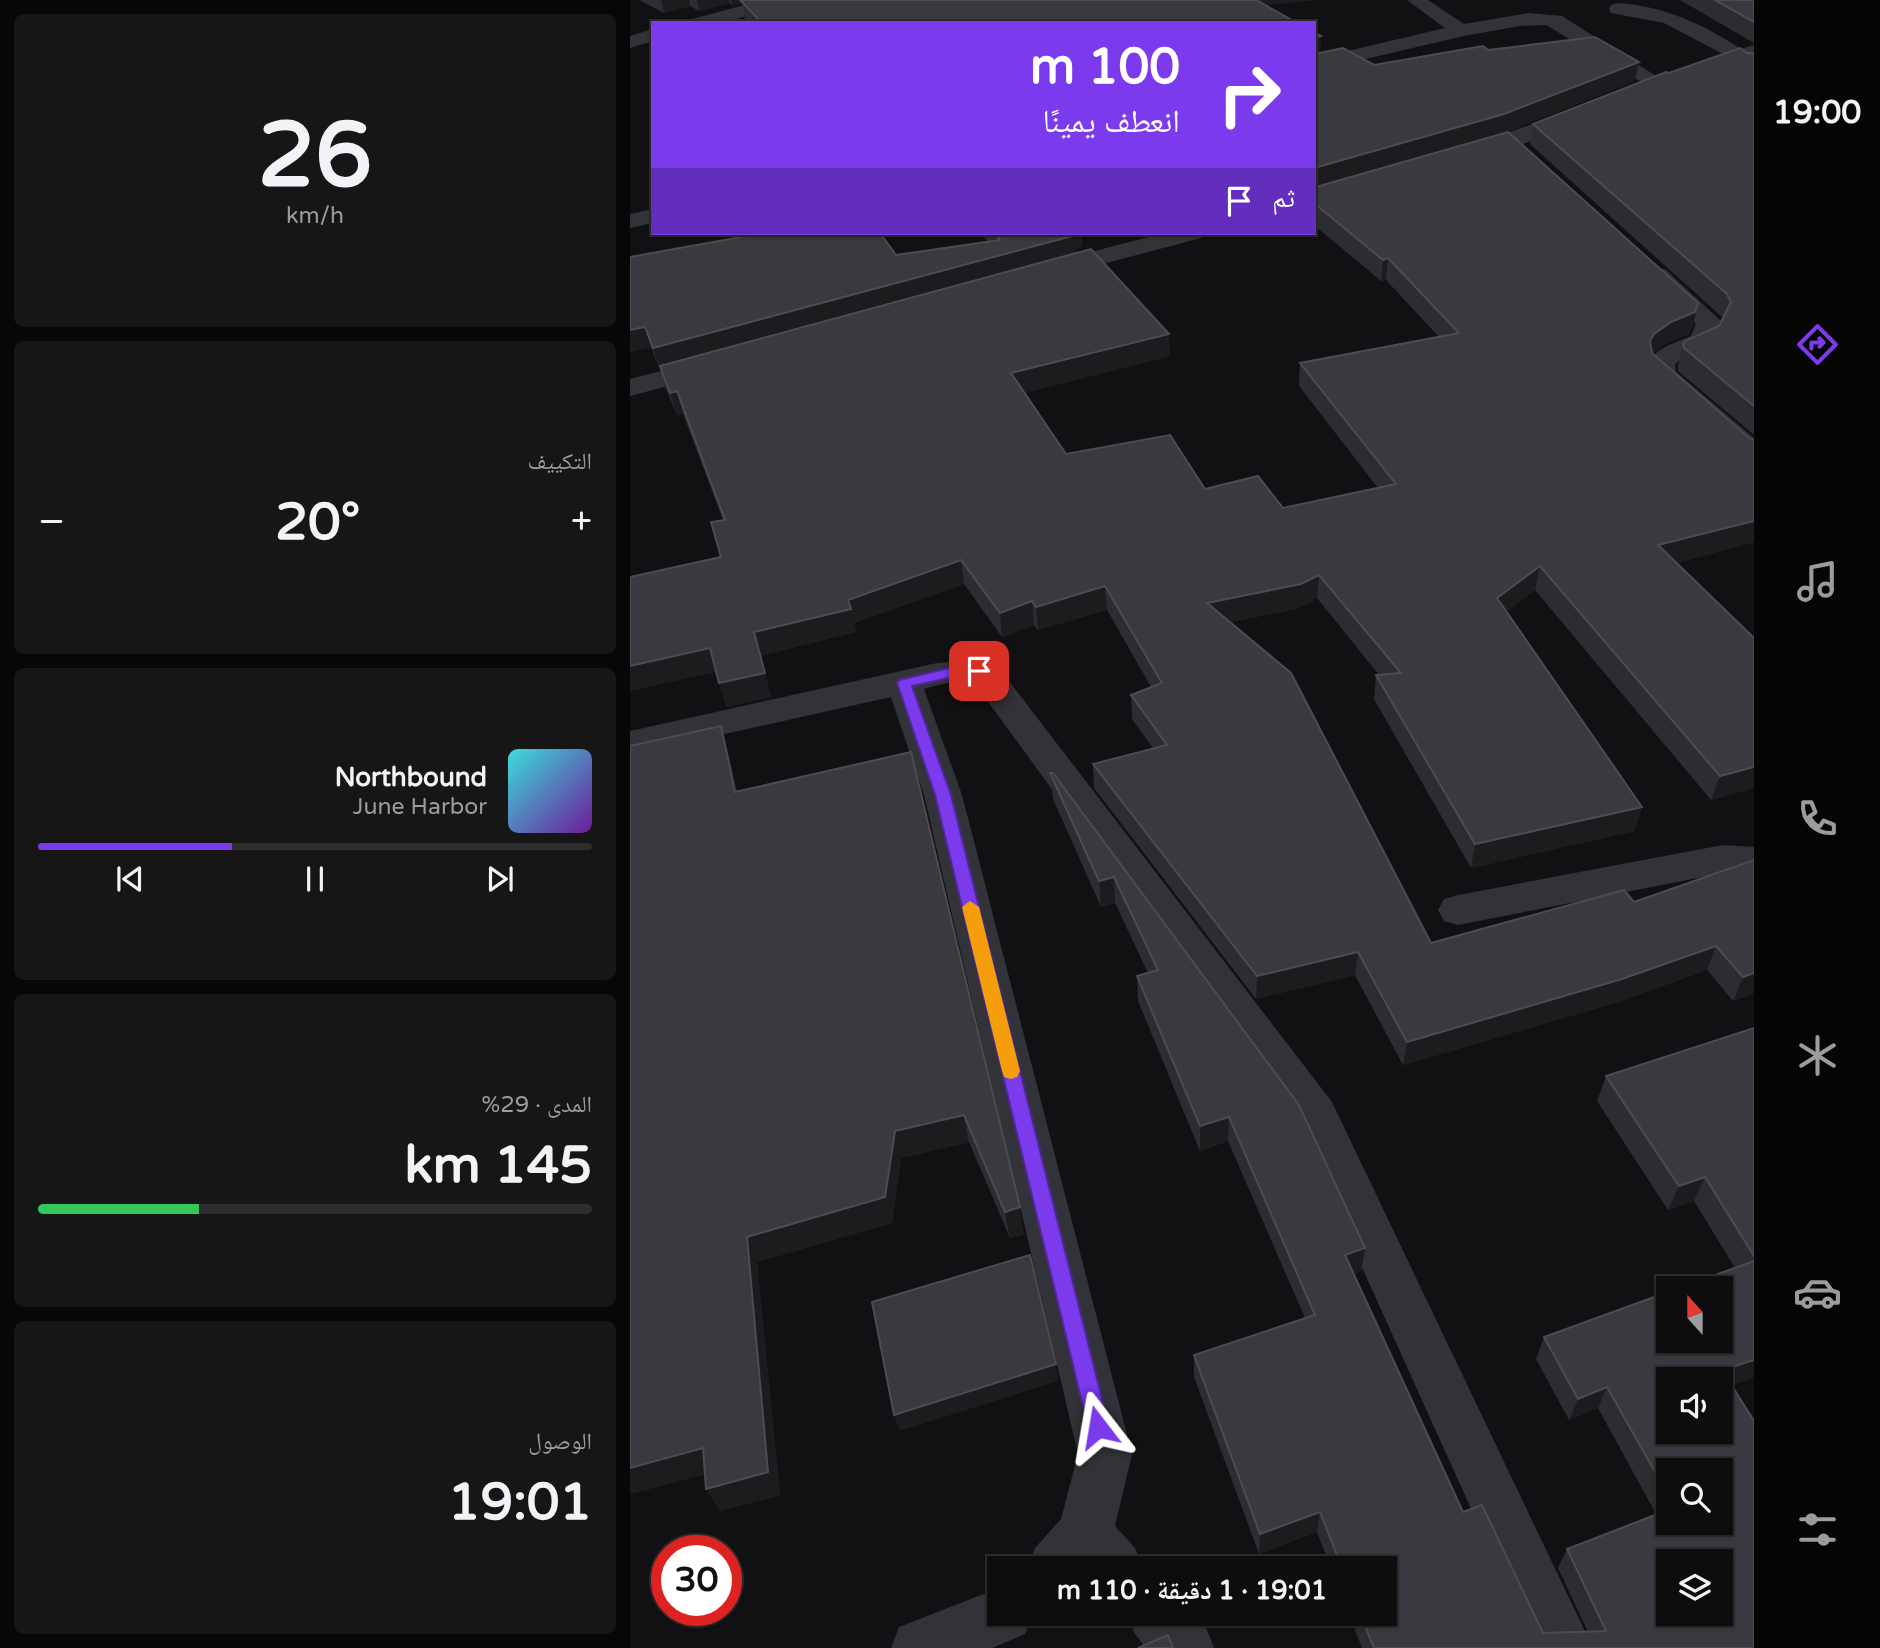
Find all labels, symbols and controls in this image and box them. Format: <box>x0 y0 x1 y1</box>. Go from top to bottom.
text: 100 m <box>1030 38 1180 97</box>
icon: right <box>1204 49 1295 140</box>
text: 19:00 <box>1773 94 1861 132</box>
text: 26 <box>258 101 372 211</box>
text: انعطف يمينًا <box>1043 103 1180 141</box>
icon: arrive <box>1220 182 1258 220</box>
text: ثم <box>1272 183 1295 214</box>
text: km/h <box>286 202 344 230</box>
icon: directions <box>1793 320 1842 369</box>
text: التكييف <box>527 448 592 476</box>
text: 20° <box>275 491 360 554</box>
text: − <box>38 499 65 545</box>
text: + <box>571 499 592 545</box>
icon: music <box>1793 557 1842 606</box>
pin <box>949 641 1009 701</box>
icon: arrive <box>960 652 998 690</box>
text: Northbound <box>335 762 487 793</box>
text: June Harbor <box>353 793 487 821</box>
icon: phone <box>1793 794 1842 843</box>
icon: previous <box>111 860 149 898</box>
icon: pause <box>296 860 334 898</box>
icon: next <box>481 860 519 898</box>
icon: climate <box>1793 1031 1842 1080</box>
text: المدى · 29% <box>481 1091 592 1119</box>
text: 145 km <box>404 1134 592 1197</box>
icon: car <box>1793 1268 1842 1317</box>
north arrow <box>1656 1276 1732 1353</box>
map controls <box>1656 1276 1733 1626</box>
button: sound <box>1656 1367 1733 1444</box>
position arrow <box>1061 1390 1135 1464</box>
text: الوصول <box>528 1428 592 1456</box>
button: search <box>1656 1458 1733 1535</box>
text: 19:01 <box>448 1471 592 1534</box>
icon: filters <box>1793 1505 1842 1554</box>
speed limit sign: 30 <box>651 1535 742 1626</box>
button: layers <box>1656 1549 1733 1626</box>
text: 19:01 · 1 دقيقة · 110 m <box>1057 1575 1327 1606</box>

